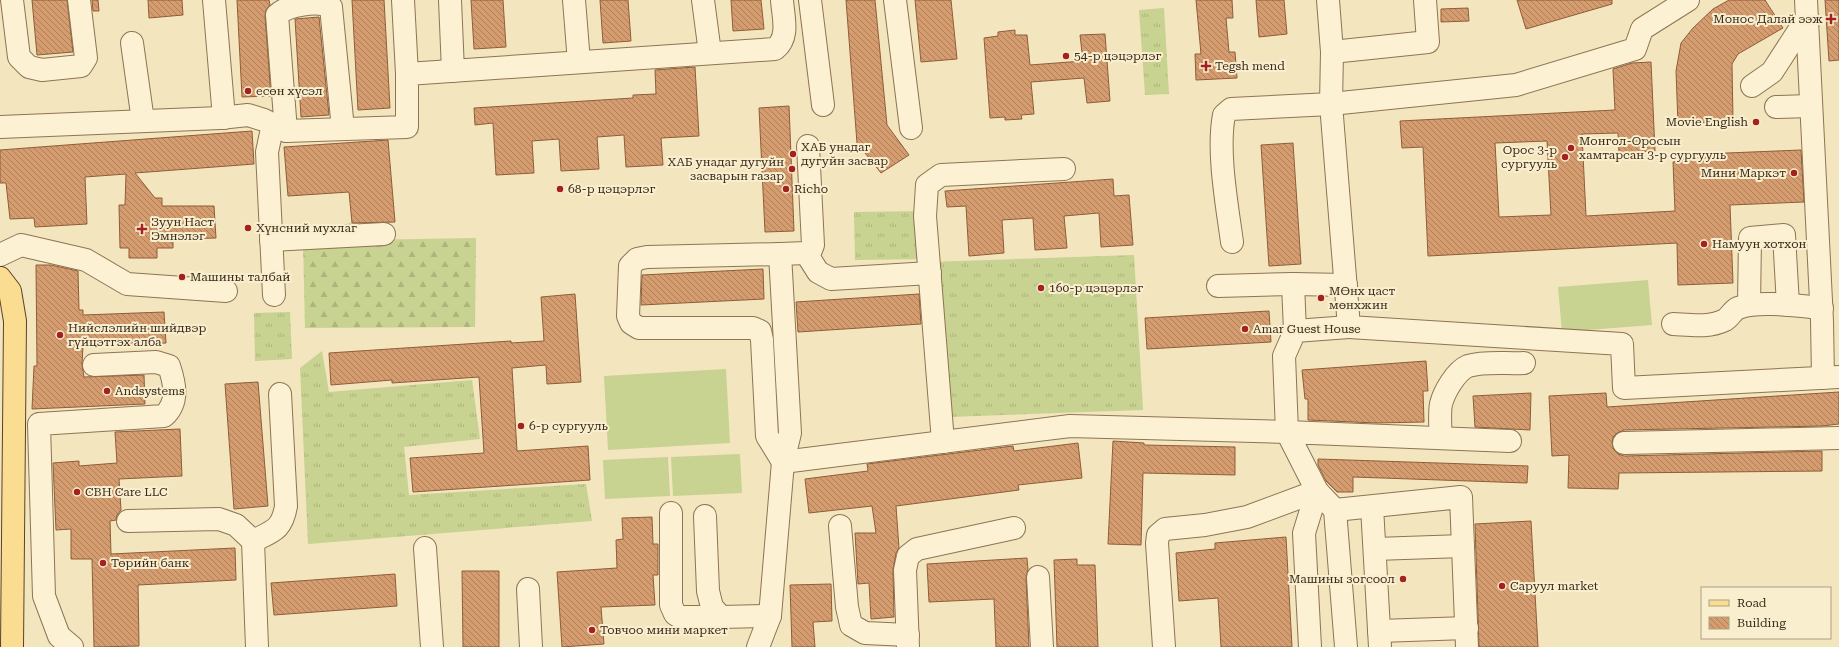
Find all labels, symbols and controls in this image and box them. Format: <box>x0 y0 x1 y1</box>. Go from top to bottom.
place label: Монос Далай ээж <box>1713 12 1823 26</box>
marker: Монос Далай ээж <box>1826 14 1836 24</box>
place label: 54-р цэцэрлэг <box>1074 49 1162 63</box>
marker: 54-р цэцэрлэг <box>1061 51 1071 61</box>
place label: Tegsh mend <box>1215 59 1285 73</box>
marker: Tegsh mend <box>1200 60 1212 72</box>
place label: есөн хүсэл <box>256 84 323 98</box>
marker: есөн хүсэл <box>243 86 253 96</box>
place label: Movie English <box>1666 115 1748 129</box>
marker: Movie English <box>1751 117 1761 127</box>
place label: Монгол-Оросын хамтарсан 3-р сургууль <box>1579 134 1727 162</box>
place label: ХАБ унадаг дугуйн засвар <box>801 140 888 168</box>
place label: Орос 3-р сургууль <box>1501 143 1558 171</box>
marker: Монгол-Оросын хамтарсан 3-р сургууль <box>1566 143 1576 153</box>
marker: ХАБ унадаг дугуйн засвар <box>788 149 798 159</box>
marker: Орос 3-р сургууль <box>1560 152 1570 162</box>
place label: ХАБ унадаг дугуйн засварын газар <box>667 155 784 183</box>
marker: ХАБ унадаг дугуйн засварын газар <box>787 164 797 174</box>
place label: Мини Маркэт <box>1701 166 1786 180</box>
marker: Мини Маркэт <box>1789 168 1799 178</box>
place label: 68-р цэцэрлэг <box>568 182 656 196</box>
place label: Richo <box>794 182 828 196</box>
marker: 68-р цэцэрлэг <box>555 184 565 194</box>
marker: Richo <box>781 184 791 194</box>
place label: Зуун Наст Эмнэлэг <box>151 215 214 243</box>
place label: Хүнсний мухлаг <box>256 221 357 235</box>
marker: Зуун Наст Эмнэлэг <box>136 223 148 235</box>
marker: Хүнсний мухлаг <box>243 223 253 233</box>
place label: Намуун хотхон <box>1712 237 1807 251</box>
marker: Намуун хотхон <box>1699 239 1709 249</box>
place label: Машины талбай <box>190 270 290 284</box>
marker: Машины талбай <box>177 272 187 282</box>
place label: 160-р цэцэрлэг <box>1049 281 1143 295</box>
marker: 160-р цэцэрлэг <box>1036 283 1046 293</box>
place label: МӨнх цаст мөнхжин <box>1329 284 1395 312</box>
marker: МӨнх цаст мөнхжин <box>1316 293 1326 303</box>
place label: Нийслэлийн шийдвэр гүйцэтгэх алба <box>68 321 206 349</box>
place label: Amar Guest House <box>1253 322 1361 336</box>
marker: Amar Guest House <box>1240 324 1250 334</box>
marker: Нийслэлийн шийдвэр гүйцэтгэх алба <box>55 330 65 340</box>
place label: Andsystems <box>115 384 185 398</box>
marker: Andsystems <box>102 386 112 396</box>
place label: 6-р сургууль <box>529 419 609 433</box>
marker: 6-р сургууль <box>516 421 526 431</box>
place label: CBH Care LLC <box>85 485 168 499</box>
marker: CBH Care LLC <box>72 487 82 497</box>
place label: Төрийн банк <box>111 556 190 570</box>
marker: Төрийн банк <box>98 558 108 568</box>
place label: Машины зогсоол <box>1289 572 1395 586</box>
marker: Машины зогсоол <box>1398 574 1408 584</box>
place label: Саруул market <box>1510 579 1599 593</box>
marker: Саруул market <box>1497 581 1507 591</box>
legend <box>1701 587 1831 639</box>
text: Road <box>1737 596 1767 610</box>
text: Building <box>1737 616 1786 630</box>
place label: Товчоо мини маркет <box>600 623 728 637</box>
marker: Товчоо мини маркет <box>587 625 597 635</box>

